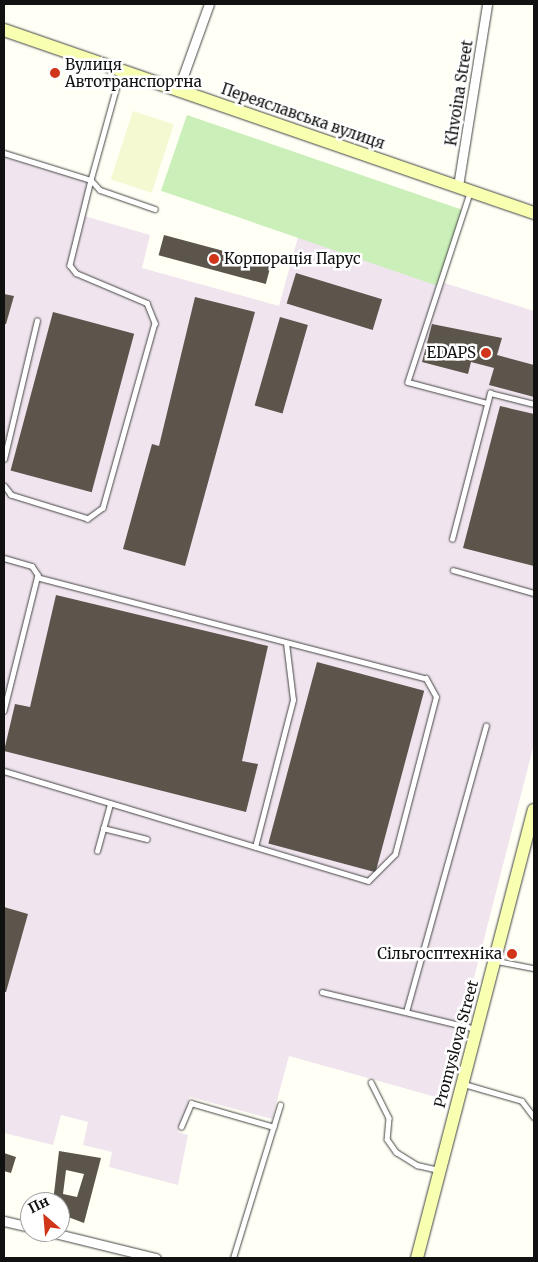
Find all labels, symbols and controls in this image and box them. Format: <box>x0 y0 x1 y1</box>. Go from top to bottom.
street label: Khvoina Street <box>442 39 476 147</box>
place label: Вулиця Автотранспортна <box>65 55 202 90</box>
marker: Вулиця Автотранспортна <box>49 67 61 79</box>
street label: Переяславська вулиця <box>219 80 387 152</box>
place label: Корпорація Парус <box>224 250 361 268</box>
marker: Корпорація Парус <box>208 253 220 265</box>
place label: EDAPS <box>427 344 476 362</box>
marker: EDAPS <box>480 347 492 359</box>
place label: Сільгосптехніка <box>377 945 502 963</box>
marker: Сільгосптехніка <box>506 948 518 960</box>
street label: Promyslova Street <box>430 978 482 1110</box>
north arrow <box>20 1192 70 1242</box>
text: Пн <box>25 1192 52 1217</box>

